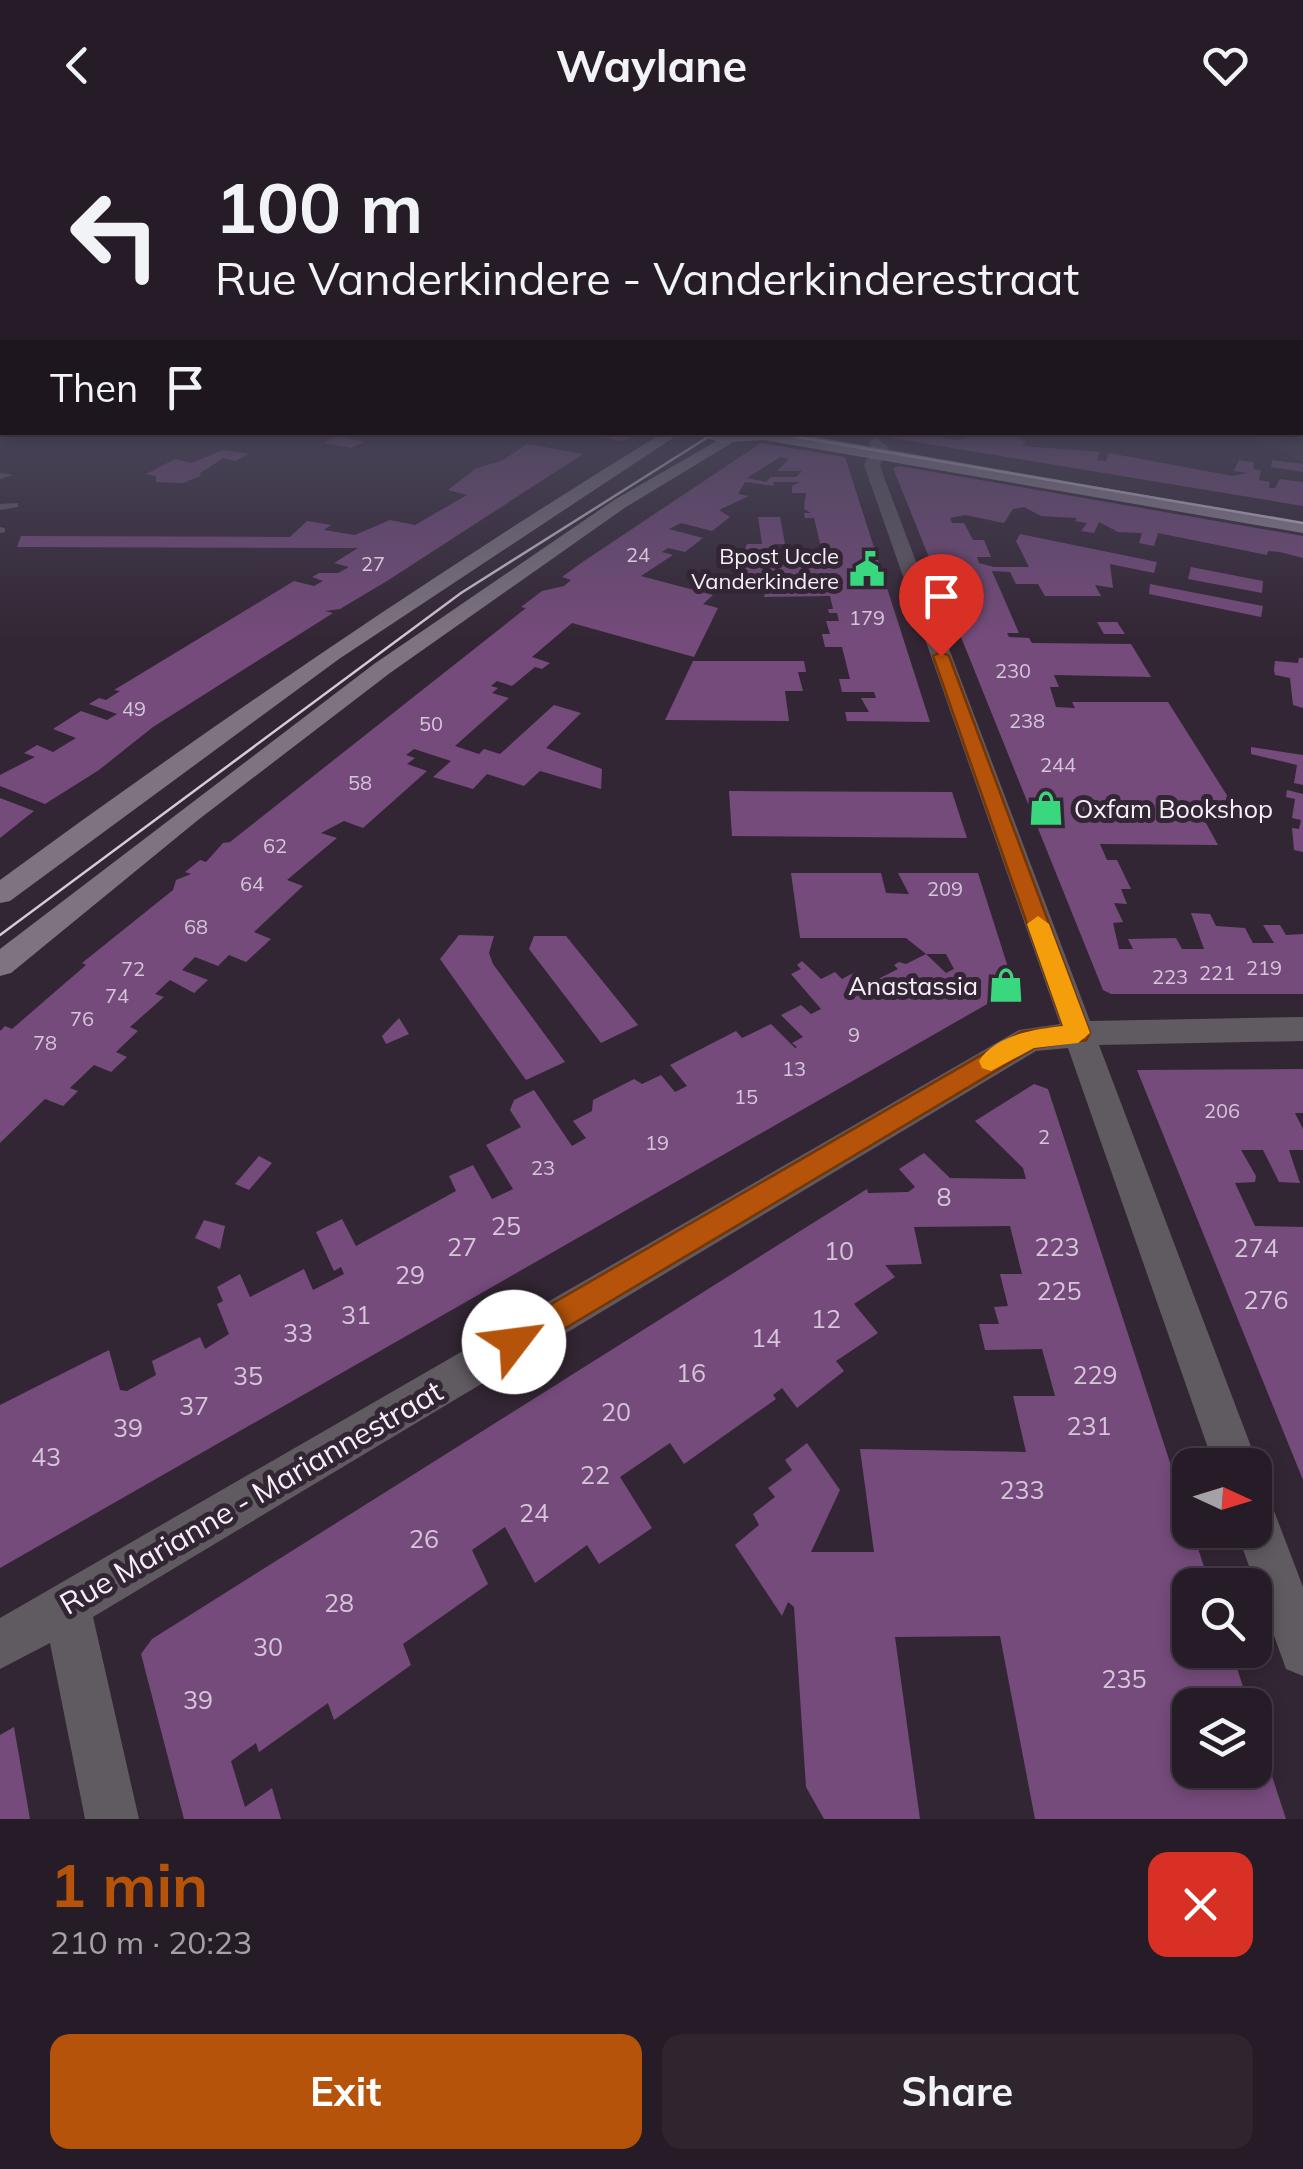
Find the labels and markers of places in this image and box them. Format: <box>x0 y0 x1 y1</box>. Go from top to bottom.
place label: Bpost Uccle Vanderkindere <box>691 542 839 595</box>
public building icon: Bpost Uccle Vanderkindere <box>848 550 886 588</box>
pin <box>899 554 984 657</box>
shop icon: Oxfam Bookshop <box>1027 789 1065 827</box>
place label: Oxfam Bookshop <box>1074 793 1273 824</box>
shop icon: Anastassia <box>987 966 1025 1004</box>
place label: Anastassia <box>848 970 978 1001</box>

